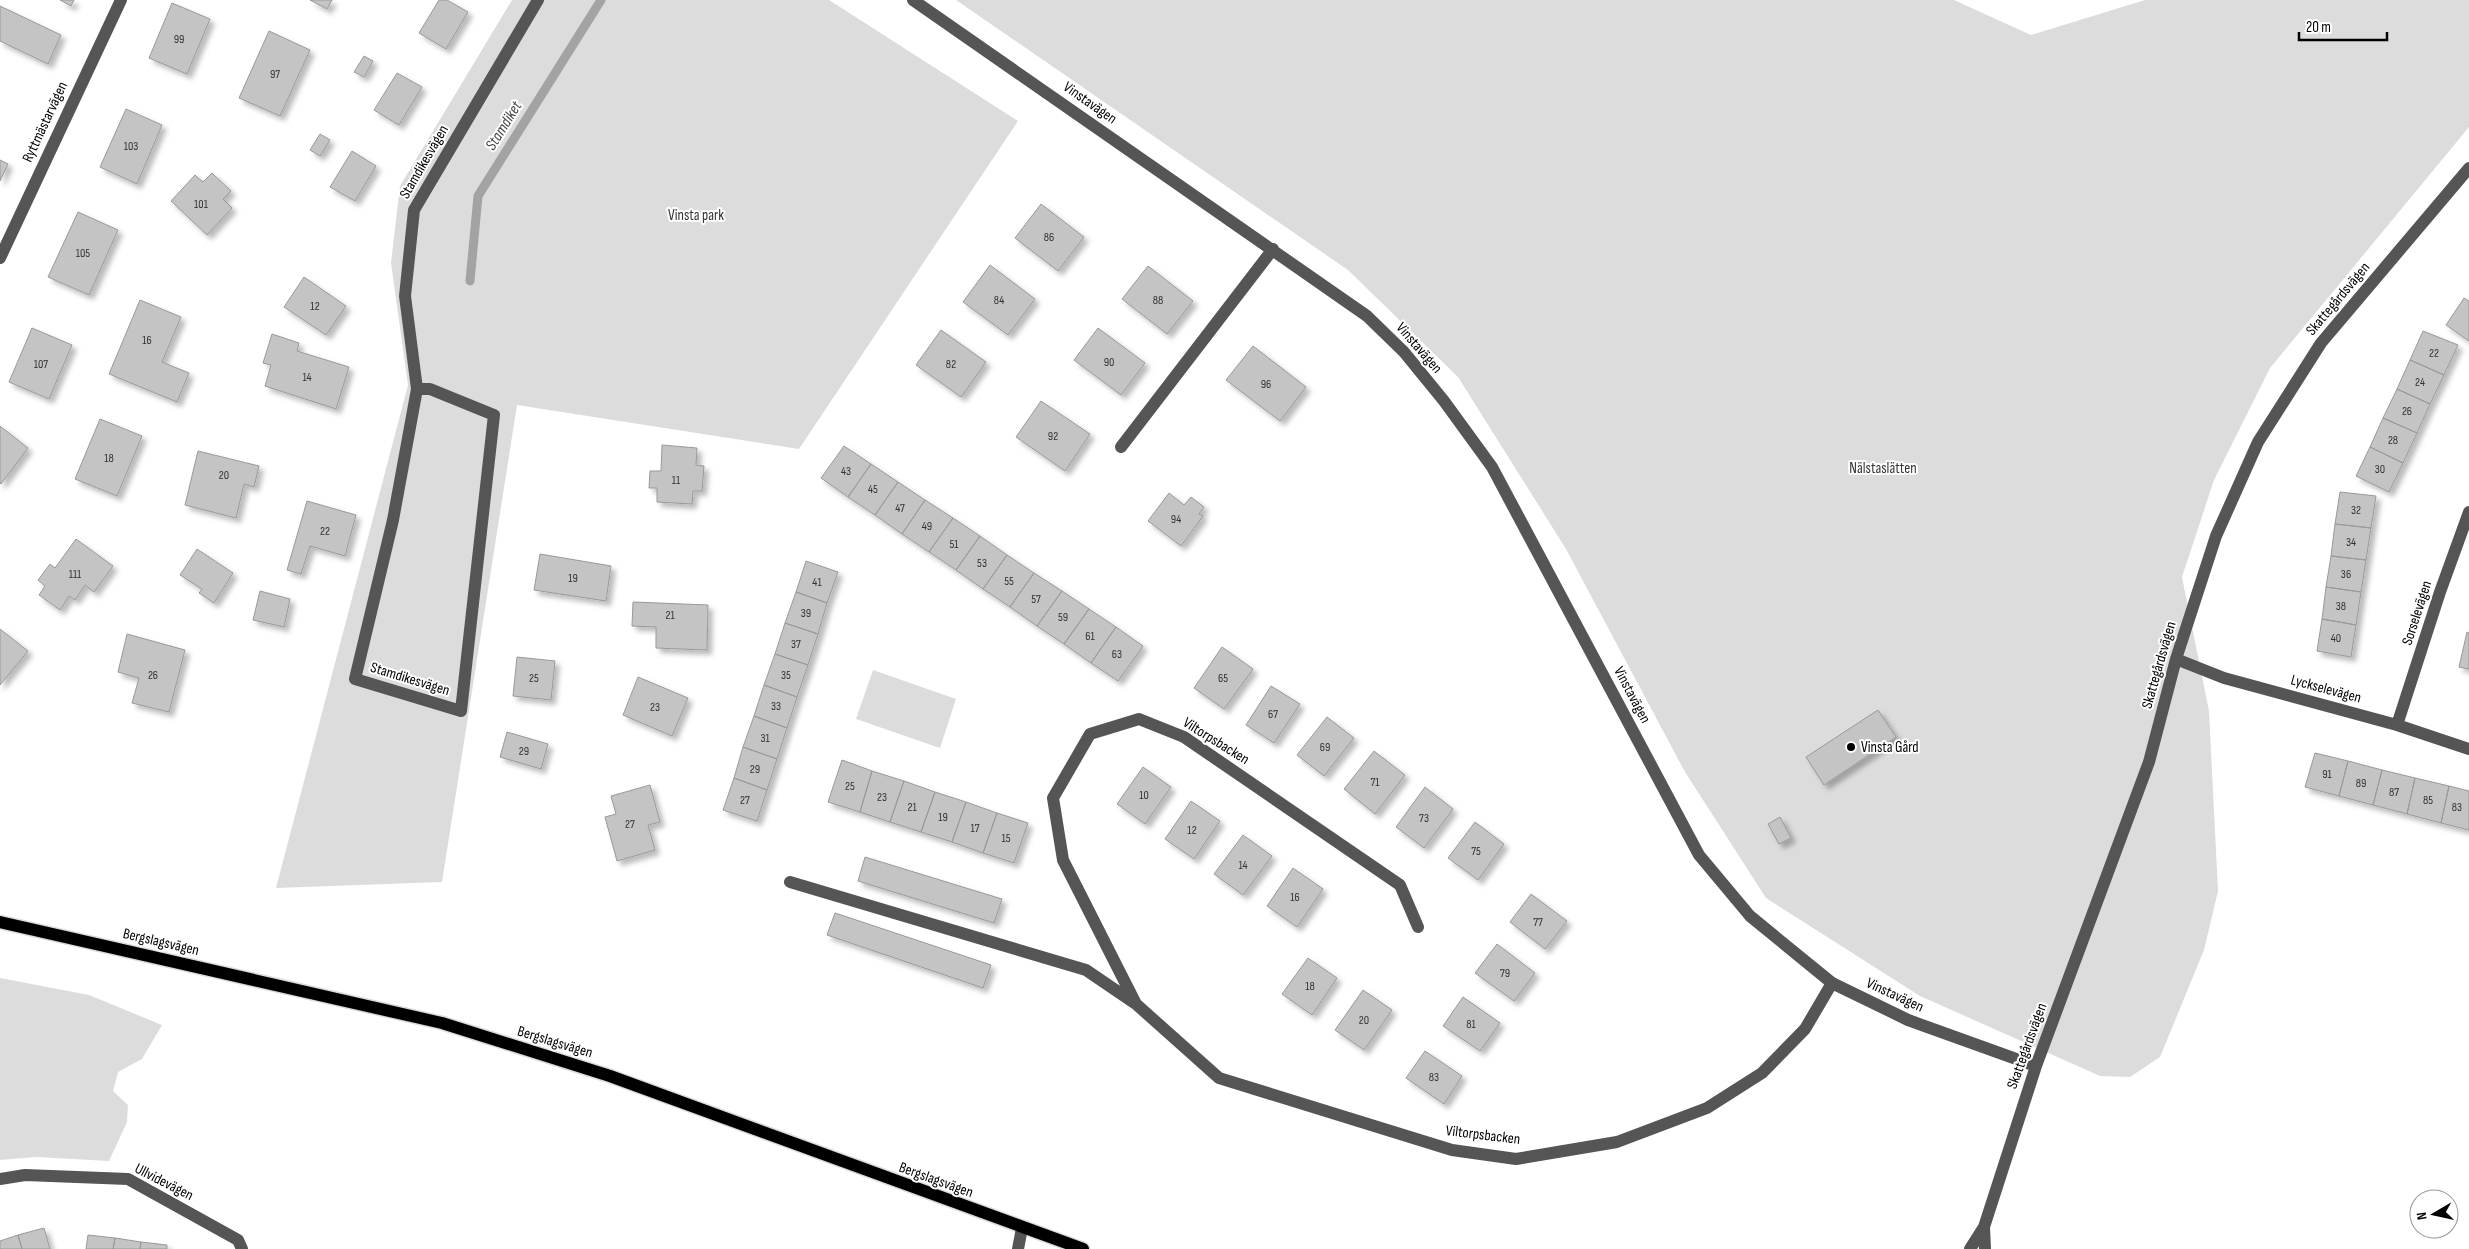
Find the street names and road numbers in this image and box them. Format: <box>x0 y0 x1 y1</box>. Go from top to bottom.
street label: Vinstavägen <box>1059 78 1121 128</box>
street label: Ryttmästarvägen <box>18 79 72 165</box>
street label: Stamdikesvägen <box>395 122 453 202</box>
street label: Skattegårdsvägen <box>2302 258 2374 340</box>
street label: Vinstavägen <box>1392 319 1446 377</box>
street label: Sorselevägen <box>2398 578 2436 648</box>
street label: Skattegårdsvägen <box>2137 619 2181 711</box>
street label: Stamdikesvägen <box>368 658 452 700</box>
street label: Vinstavägen <box>1609 663 1655 727</box>
street label: Lyckselevägen <box>2289 670 2363 708</box>
street label: Viltorpsbacken <box>1179 713 1253 769</box>
street label: Bergslagsvägen <box>121 924 201 960</box>
street label: Vinstavägen <box>1863 973 1927 1017</box>
street label: Skattegårdsvägen <box>2003 1000 2051 1092</box>
street label: Bergslagsvägen <box>515 1022 595 1062</box>
street label: Viltorpsbacken <box>1445 1121 1521 1149</box>
street label: Bergslagsvägen <box>896 1158 976 1202</box>
street label: Ullvidevägen <box>131 1159 197 1205</box>

